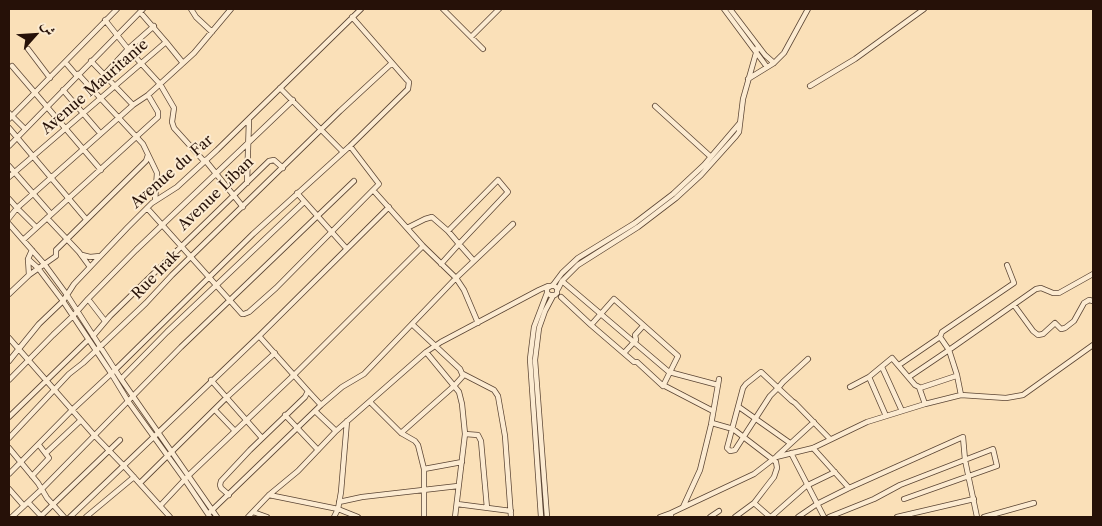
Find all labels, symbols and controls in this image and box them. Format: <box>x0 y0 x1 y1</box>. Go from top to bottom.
north arrow <box>10 10 60 60</box>
text: ش <box>37 18 60 39</box>
street label: Avenue Mauritanie <box>38 36 152 138</box>
street label: Avenue du Far <box>127 131 217 213</box>
street label: Avenue Liban <box>174 153 258 235</box>
street label: Rue Irak <box>128 247 184 303</box>

